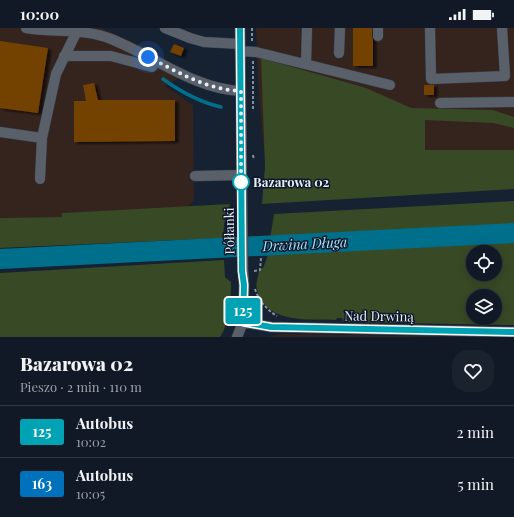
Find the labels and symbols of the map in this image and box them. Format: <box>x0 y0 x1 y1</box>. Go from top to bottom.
your location <box>138 47 158 67</box>
marker: Bazarowa 02 <box>232 173 250 191</box>
place label: Bazarowa 02 <box>253 173 330 190</box>
street label: Półłanki <box>220 207 237 255</box>
water label: Drwina Długa <box>261 232 348 255</box>
line badge: 125 <box>220 298 266 324</box>
street label: Nad Drwiną <box>344 306 414 325</box>

